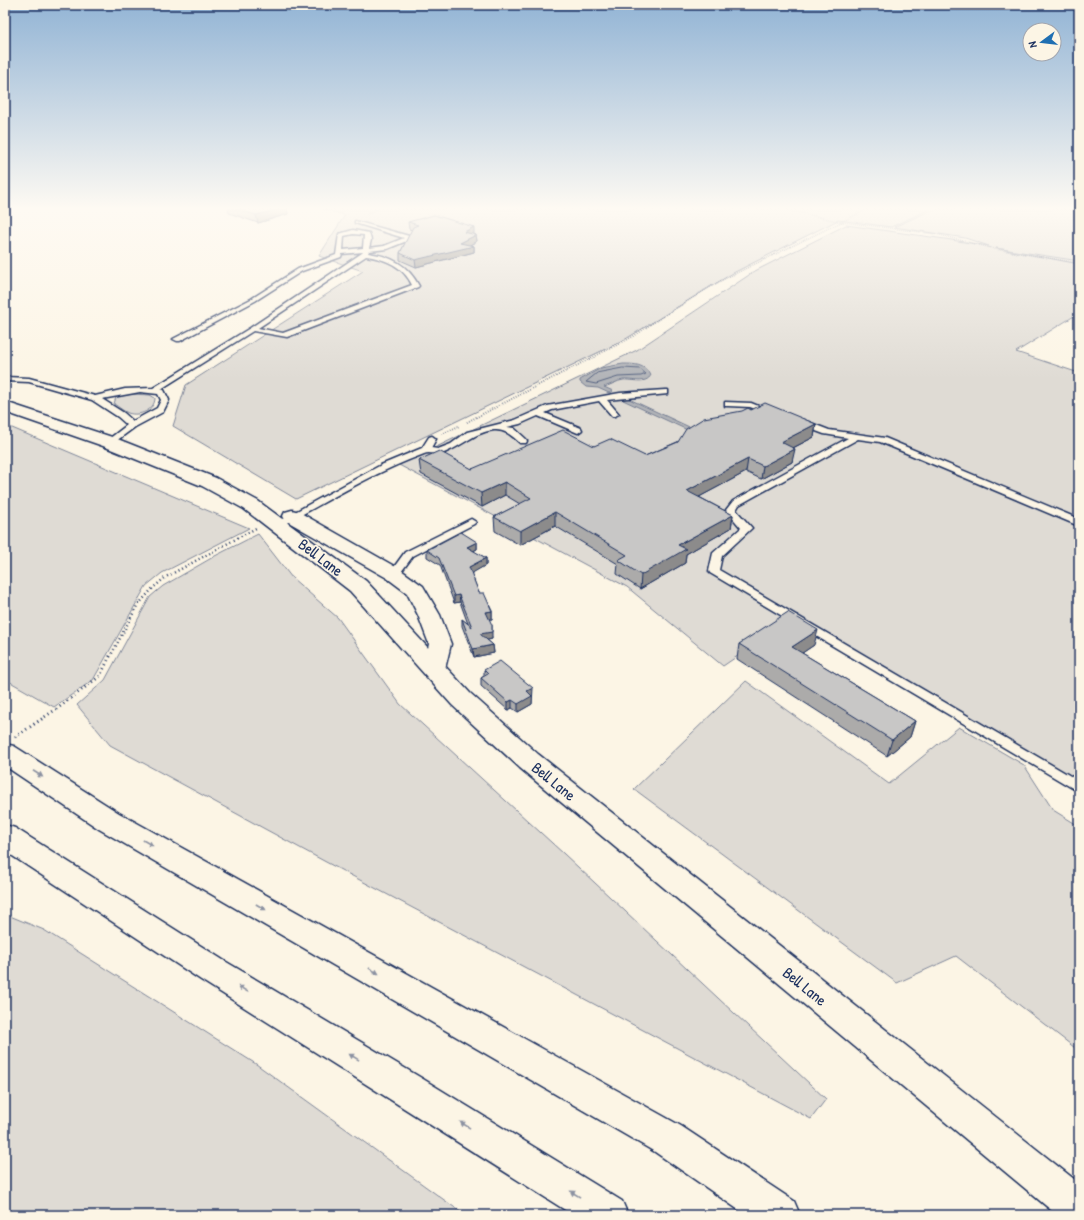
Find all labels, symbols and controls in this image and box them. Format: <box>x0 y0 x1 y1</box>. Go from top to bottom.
north arrow <box>1022 22 1062 62</box>
text: N <box>1025 40 1040 49</box>
street label: Bell Lane <box>294 533 348 581</box>
street label: Bell Lane <box>527 756 581 806</box>
one-way arrow <box>32 771 43 778</box>
one-way arrow <box>142 840 154 847</box>
one-way arrow <box>255 904 267 911</box>
street label: Bell Lane <box>778 961 832 1011</box>
one-way arrow <box>368 968 380 975</box>
one-way arrow <box>238 985 248 993</box>
one-way arrow <box>348 1053 360 1060</box>
one-way arrow <box>460 1121 470 1129</box>
one-way arrow <box>569 1191 581 1198</box>

